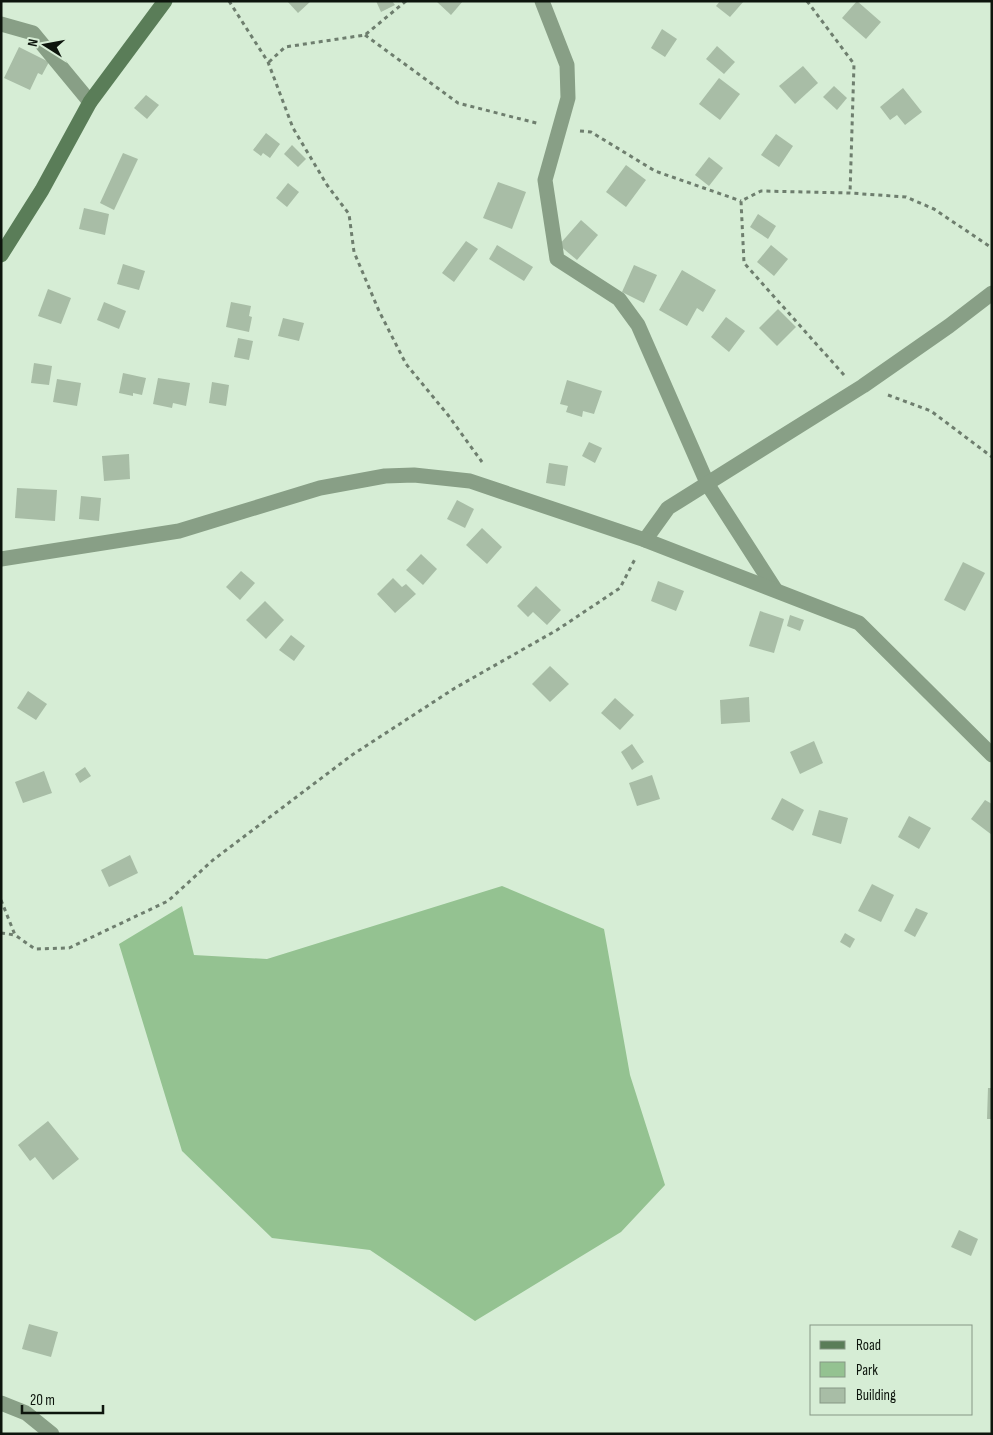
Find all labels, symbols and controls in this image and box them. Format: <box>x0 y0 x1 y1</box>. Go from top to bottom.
north arrow <box>20 20 70 70</box>
text: N <box>24 37 42 48</box>
legend <box>810 1325 973 1415</box>
text: Road <box>856 1336 881 1355</box>
text: Park <box>856 1361 878 1380</box>
scale bar <box>22 1382 104 1414</box>
text: Building <box>856 1386 896 1405</box>
text: 20 m <box>30 1391 55 1410</box>

